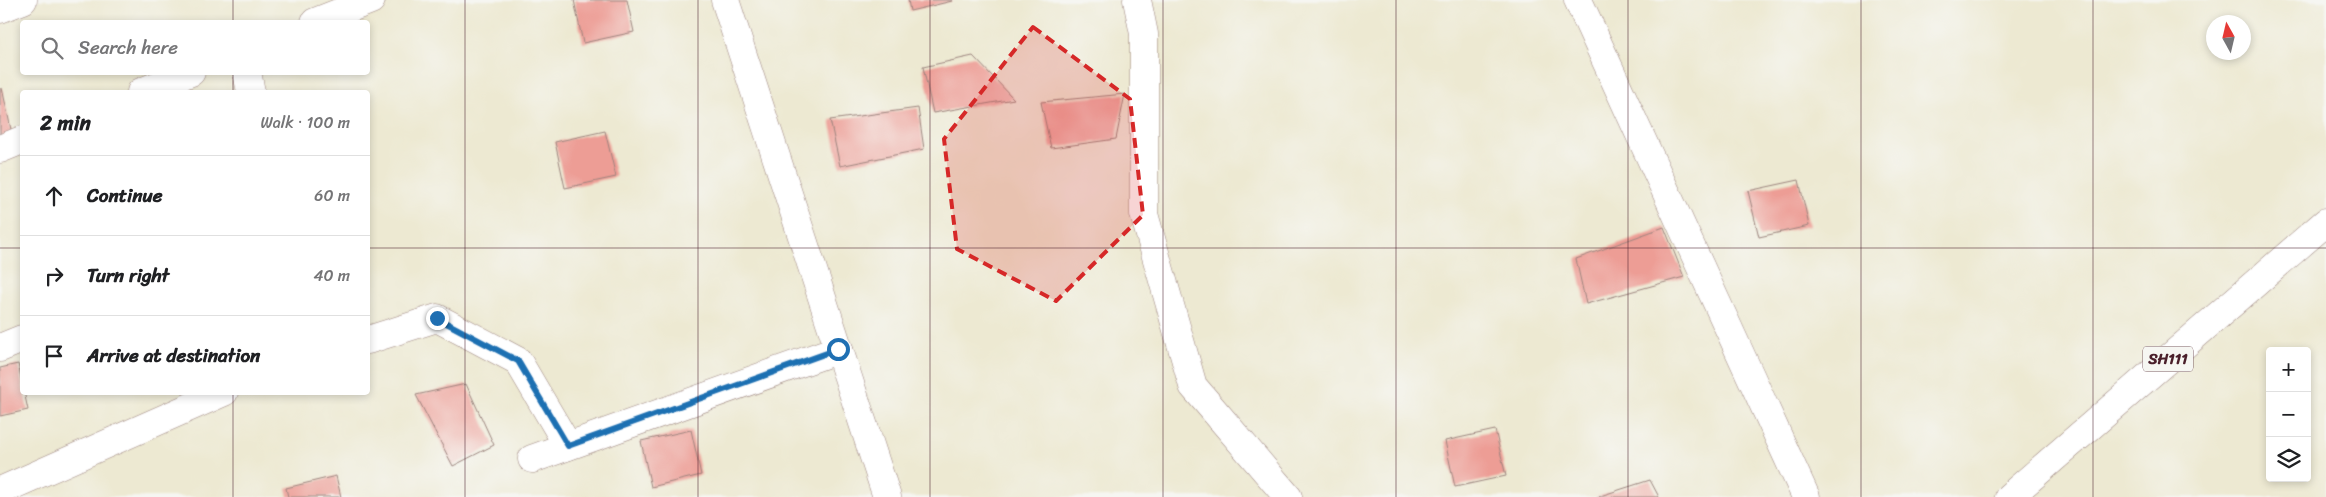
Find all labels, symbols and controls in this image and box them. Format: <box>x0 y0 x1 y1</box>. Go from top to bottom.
north arrow <box>2206 15 2251 60</box>
search box <box>20 20 370 75</box>
text: Search here <box>78 31 178 64</box>
icon: search <box>38 34 66 62</box>
text: 2 min <box>40 104 91 142</box>
text: Walk · 100 m <box>260 108 350 137</box>
text: Continue <box>87 179 163 212</box>
text: 60 m <box>314 181 350 210</box>
icon: ahead <box>40 182 68 210</box>
text: Turn right <box>87 259 169 292</box>
text: 40 m <box>313 261 350 290</box>
icon: right <box>40 262 68 290</box>
route end <box>426 307 449 330</box>
route start <box>827 338 850 361</box>
text: Arrive at destination <box>87 339 260 372</box>
icon: arrive <box>40 342 68 370</box>
road number: SH111 <box>2143 346 2193 372</box>
map controls <box>2266 347 2311 482</box>
button: + <box>2266 347 2311 392</box>
button: − <box>2266 392 2311 437</box>
button: layers <box>2266 437 2311 482</box>

